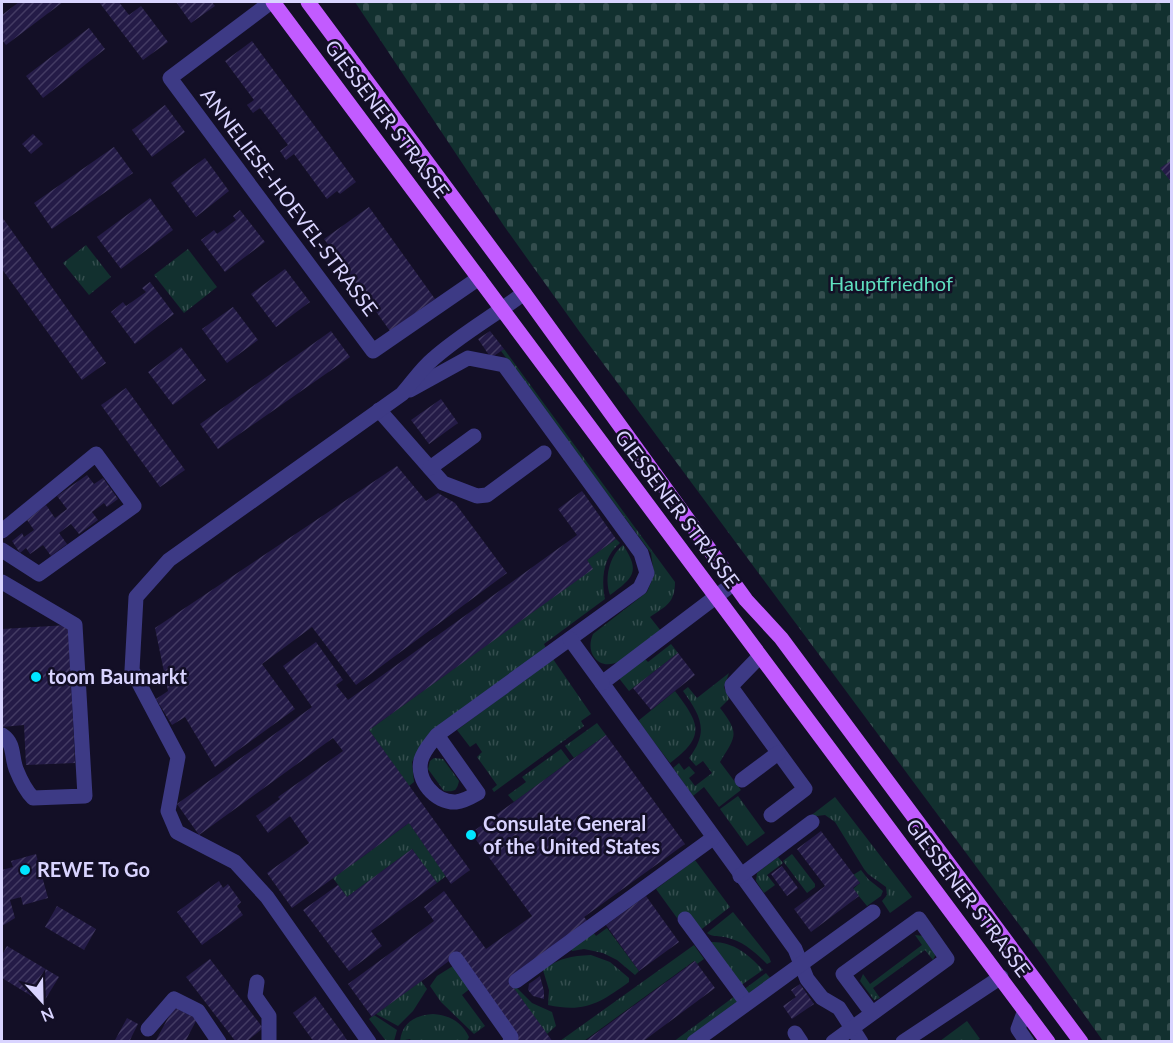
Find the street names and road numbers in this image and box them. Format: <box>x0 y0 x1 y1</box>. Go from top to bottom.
street label: GIESSENER STRASSE <box>321 35 455 202</box>
street label: ANNELIESE-HOEVEL-STRASSE <box>196 83 383 320</box>
street label: GIESSENER STRASSE <box>611 425 745 592</box>
street label: GIESSENER STRASSE <box>902 814 1036 981</box>

